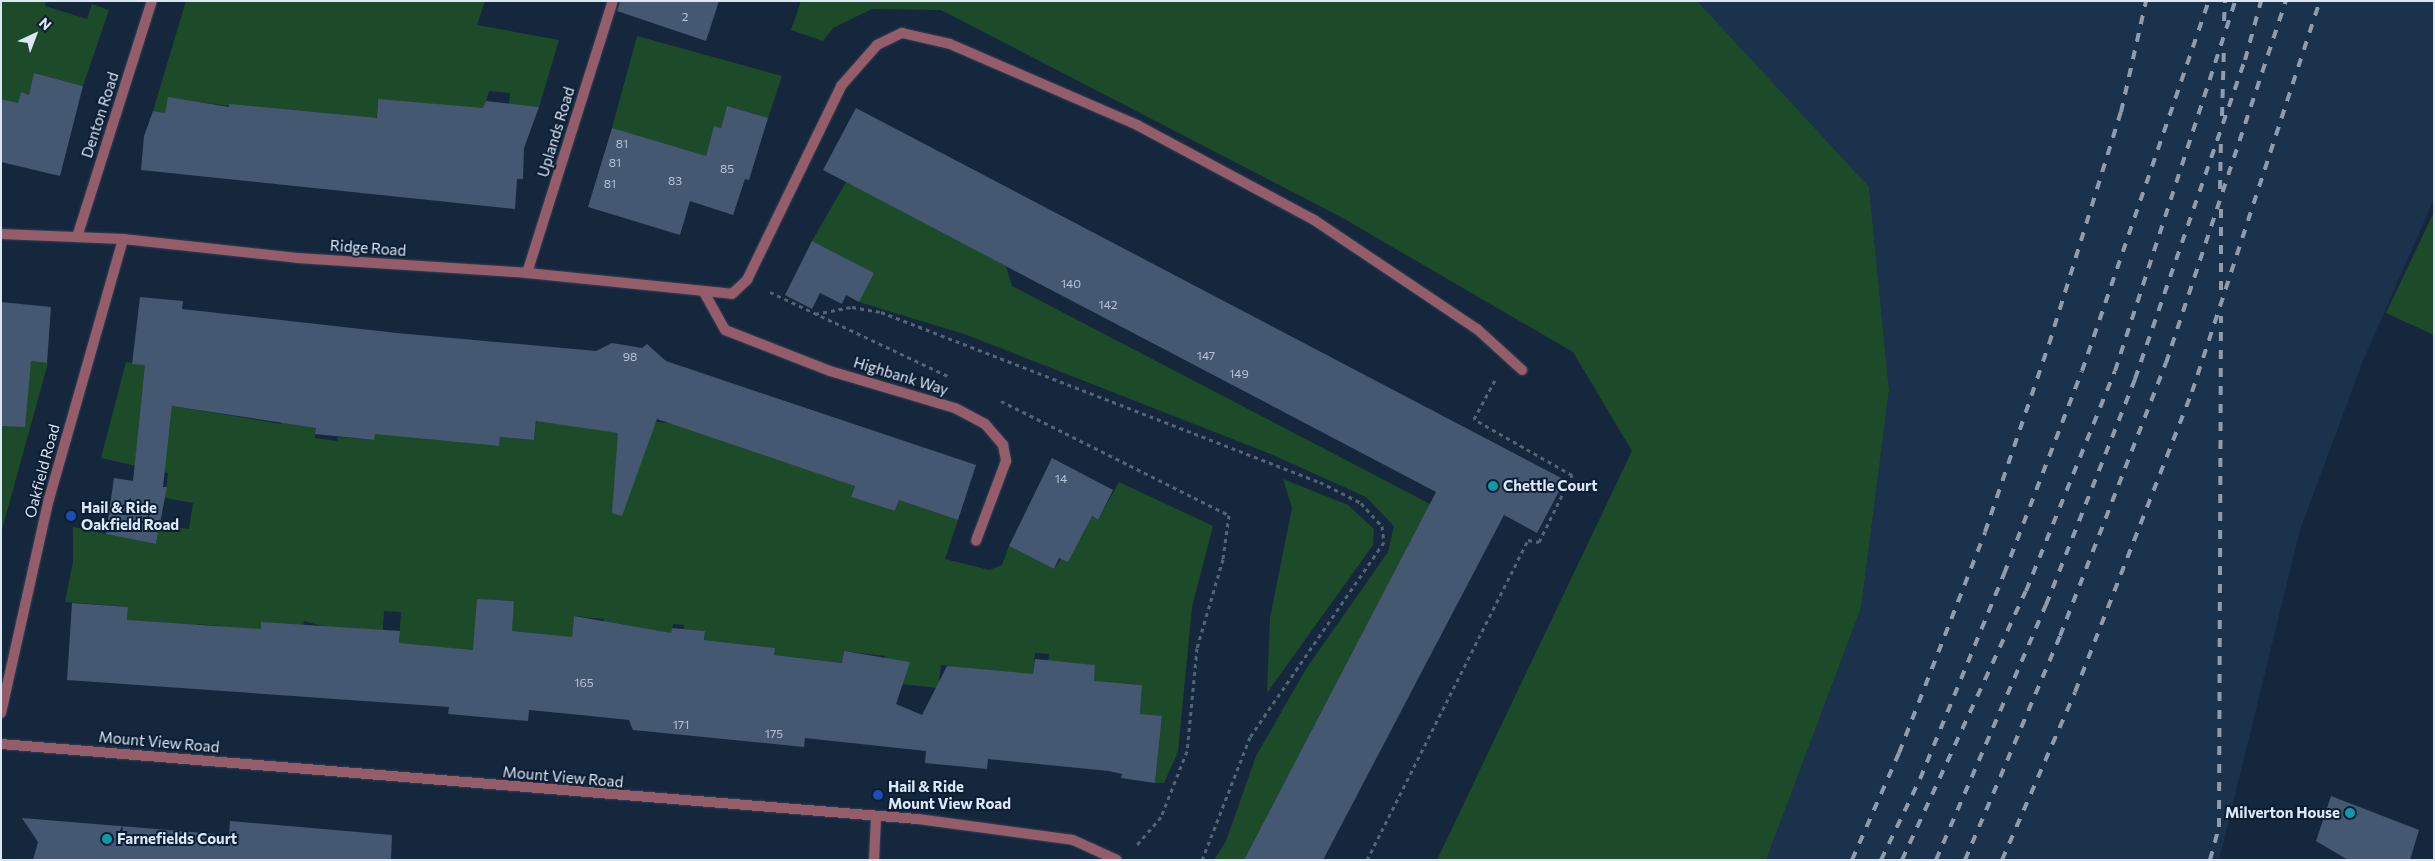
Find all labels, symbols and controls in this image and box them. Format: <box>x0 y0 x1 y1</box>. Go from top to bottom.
north arrow <box>10 10 60 60</box>
house number: 2 <box>682 10 688 24</box>
text: N <box>36 14 55 33</box>
street label: Denton Road <box>78 70 122 160</box>
street label: Uplands Road <box>534 85 578 179</box>
house number: 81 <box>616 137 628 151</box>
house number: 81 <box>609 156 621 170</box>
house number: 85 <box>720 162 734 176</box>
house number: 83 <box>668 174 682 188</box>
house number: 81 <box>604 177 616 191</box>
street label: Ridge Road <box>329 236 407 260</box>
house number: 140 <box>1061 277 1081 291</box>
house number: 142 <box>1099 298 1117 312</box>
house number: 147 <box>1197 349 1215 363</box>
house number: 98 <box>623 350 637 364</box>
street label: Highbank Way <box>851 353 951 399</box>
house number: 149 <box>1229 367 1249 381</box>
street label: Oakfield Road <box>21 422 63 520</box>
house number: 14 <box>1055 472 1067 486</box>
place label: Chettle Court <box>1503 477 1598 495</box>
marker: Chettle Court <box>1487 480 1499 492</box>
place label: Hail & Ride Oakfield Road <box>81 498 179 533</box>
marker: Hail & Ride Oakfield Road <box>65 510 77 522</box>
house number: 165 <box>574 676 594 690</box>
house number: 171 <box>673 718 689 732</box>
house number: 175 <box>765 727 783 741</box>
street label: Mount View Road <box>98 728 220 756</box>
street label: Mount View Road <box>502 763 624 791</box>
place label: Hail & Ride Mount View Road <box>888 777 1011 812</box>
marker: Hail & Ride Mount View Road <box>872 789 884 801</box>
place label: Milverton House <box>2225 804 2340 822</box>
marker: Milverton House <box>2344 807 2356 819</box>
place label: Farnefields Court <box>117 830 237 848</box>
marker: Farnefields Court <box>101 833 113 845</box>

